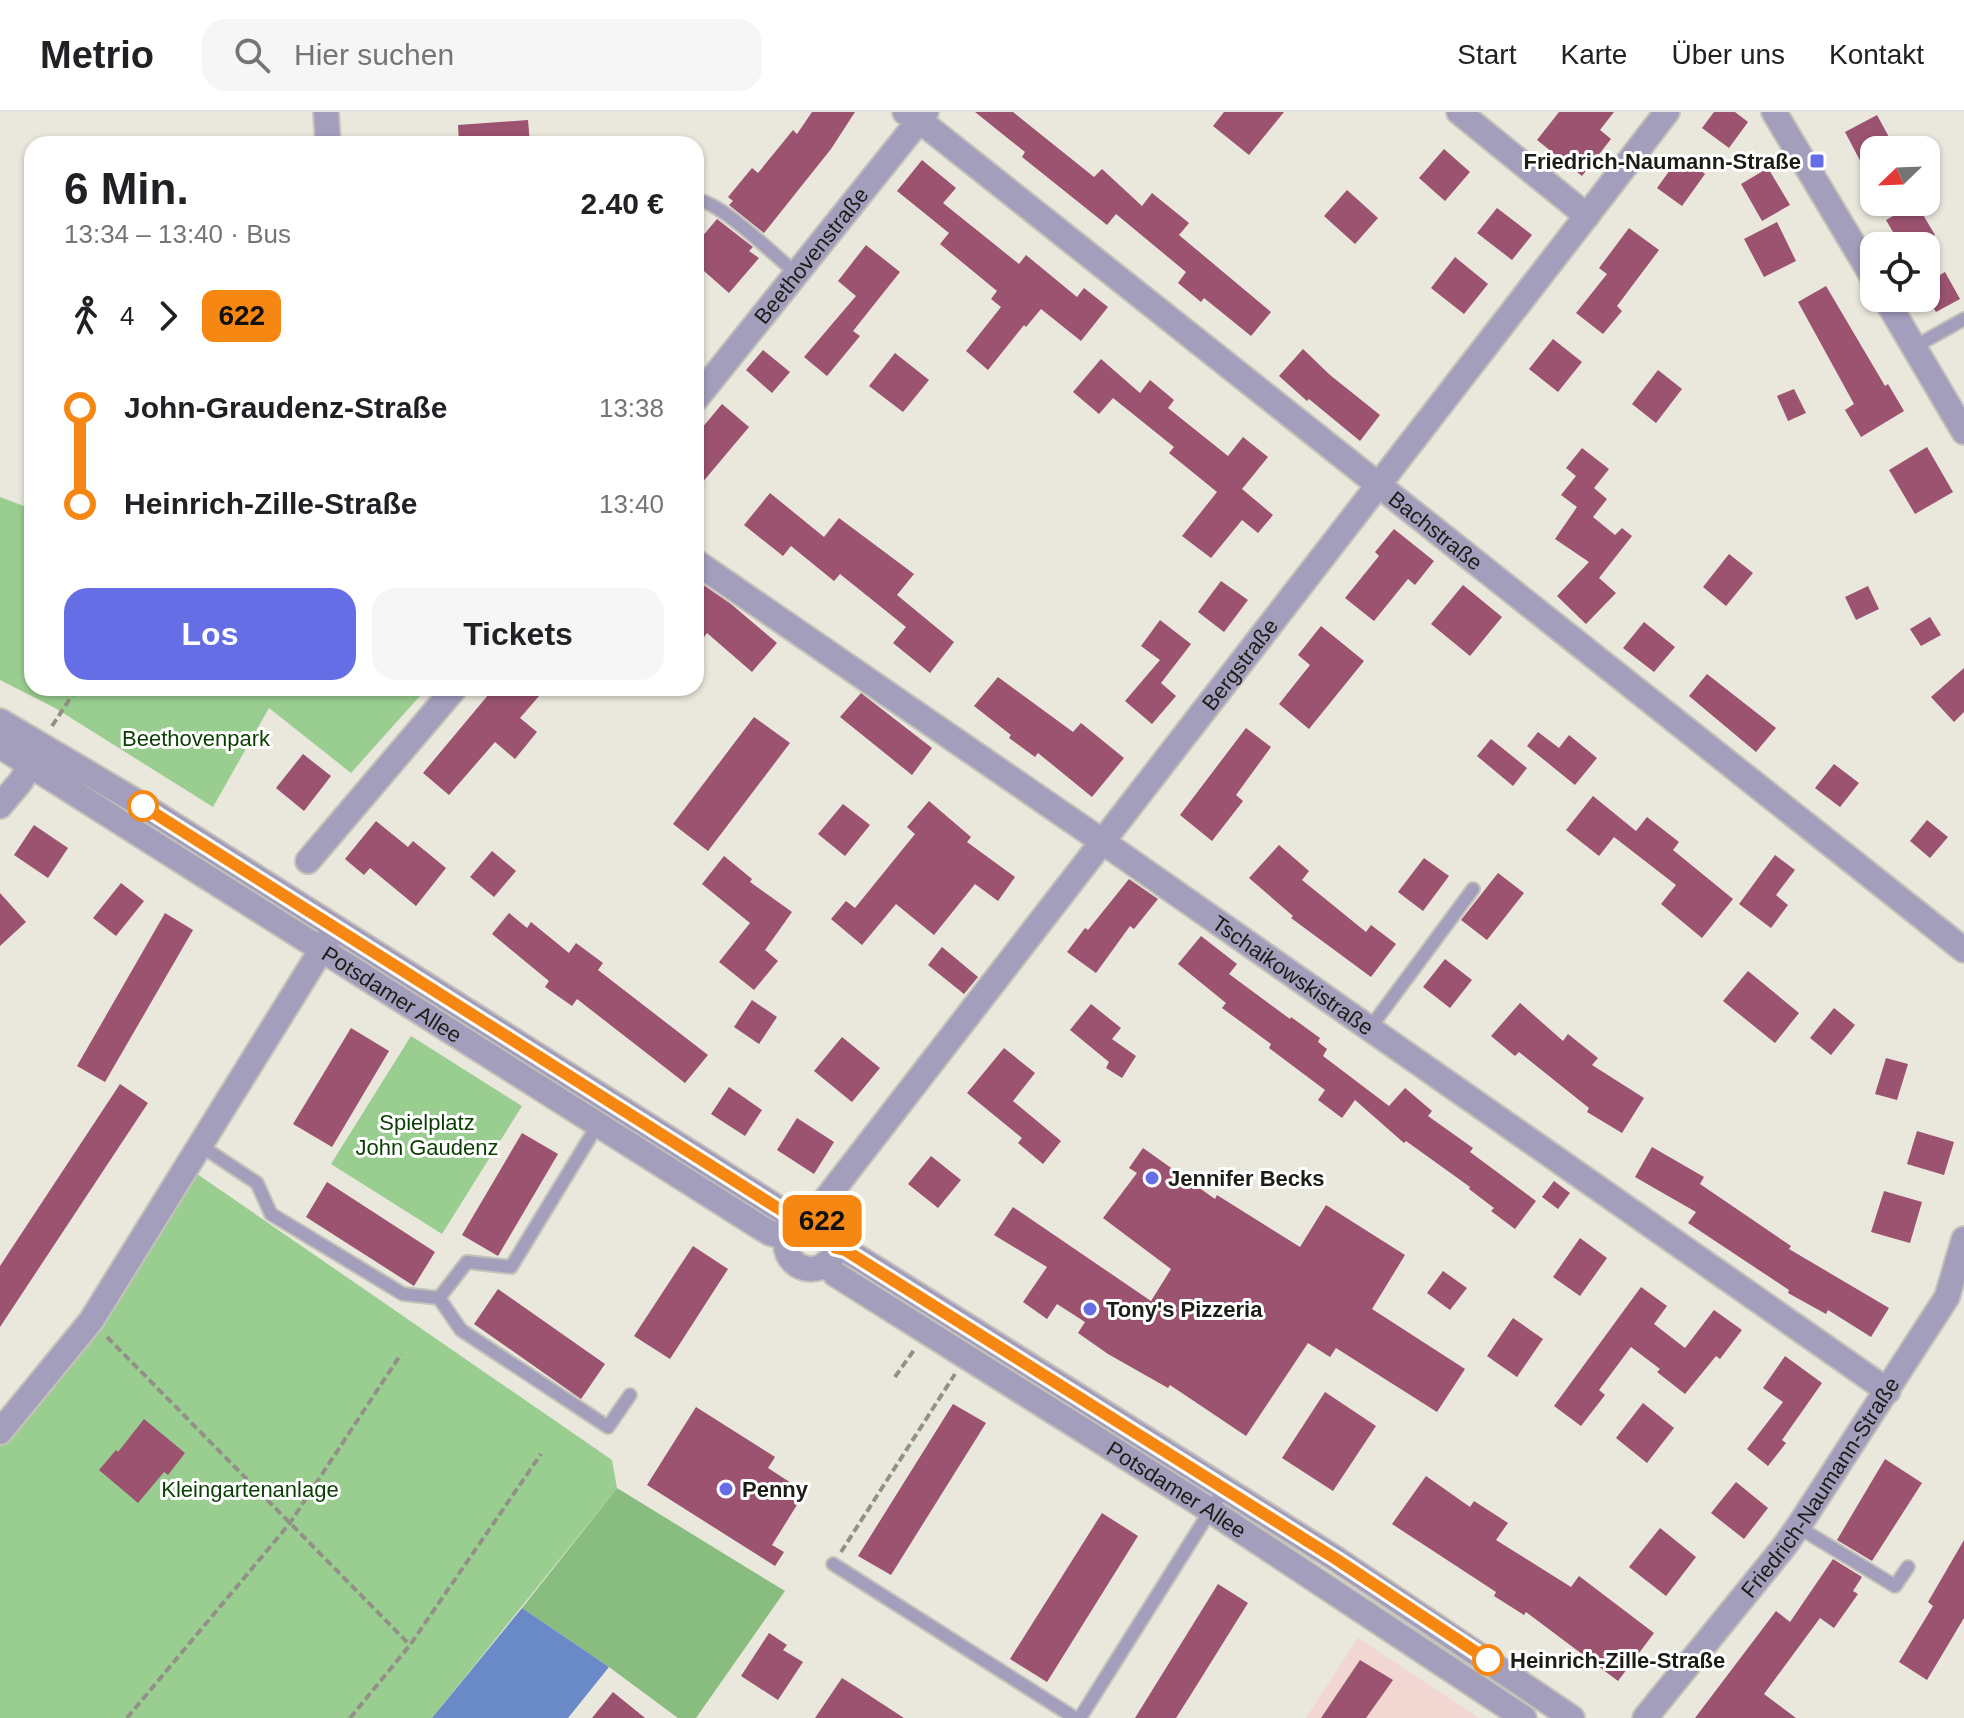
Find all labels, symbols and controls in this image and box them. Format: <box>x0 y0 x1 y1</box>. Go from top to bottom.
search box <box>202 19 762 91</box>
icon: search <box>230 33 274 77</box>
text: Metrio <box>40 34 154 76</box>
text: Hier suchen <box>294 38 454 71</box>
text: Start <box>1457 39 1516 70</box>
text: Karte <box>1560 39 1627 70</box>
text: Über uns <box>1671 39 1785 70</box>
text: Kontakt <box>1829 39 1924 70</box>
north arrow <box>1860 136 1940 216</box>
map controls <box>1860 136 1940 312</box>
place label: Friedrich-Naumann-Straße <box>1524 149 1801 174</box>
marker: Friedrich-Naumann-Straße <box>1808 152 1826 170</box>
text: 6 Min. <box>64 164 189 213</box>
street label: Beethovenstraße <box>749 182 874 329</box>
text: 2.40 € <box>581 187 664 220</box>
text: 13:34 – 13:40 · Bus <box>64 219 291 249</box>
button: locate <box>1860 232 1940 312</box>
icon: walk <box>64 294 108 338</box>
icon: forward <box>146 294 190 338</box>
text: 622 <box>218 300 265 331</box>
text: 4 <box>120 301 134 331</box>
text: John-Graudenz-Straße <box>124 391 447 424</box>
text: 13:38 <box>599 393 664 423</box>
street label: Bachstraße <box>1384 486 1487 576</box>
text: Heinrich-Zille-Straße <box>124 487 417 520</box>
text: 13:40 <box>599 489 664 519</box>
button: Los <box>64 588 356 680</box>
button: Tickets <box>372 588 664 680</box>
street label: Bergstraße <box>1197 614 1283 715</box>
park label: Beethovenpark <box>122 726 271 751</box>
unlabelled marker <box>128 791 158 821</box>
street label: Tschaikowskistraße <box>1207 910 1378 1040</box>
street label: Potsdamer Allee <box>317 941 466 1048</box>
park label: Spielplatz John Gaudenz <box>355 1110 499 1160</box>
place label: Jennifer Becks <box>1168 1166 1325 1191</box>
marker: Jennifer Becks <box>1143 1169 1161 1187</box>
line badge: 622 <box>776 1195 868 1247</box>
text: 622 <box>799 1205 845 1236</box>
place label: Tony's Pizzeria <box>1106 1297 1263 1322</box>
marker: Tony's Pizzeria <box>1081 1300 1099 1318</box>
street label: Friedrich-Naumann-Straße <box>1736 1373 1905 1603</box>
street label: Potsdamer Allee <box>1102 1436 1251 1543</box>
park label: Kleingartenanlage <box>161 1477 339 1502</box>
place label: Penny <box>742 1477 809 1502</box>
marker: Penny <box>717 1480 735 1498</box>
marker: Heinrich-Zille-Straße <box>1473 1645 1503 1675</box>
place label: Heinrich-Zille-Straße <box>1510 1648 1725 1673</box>

